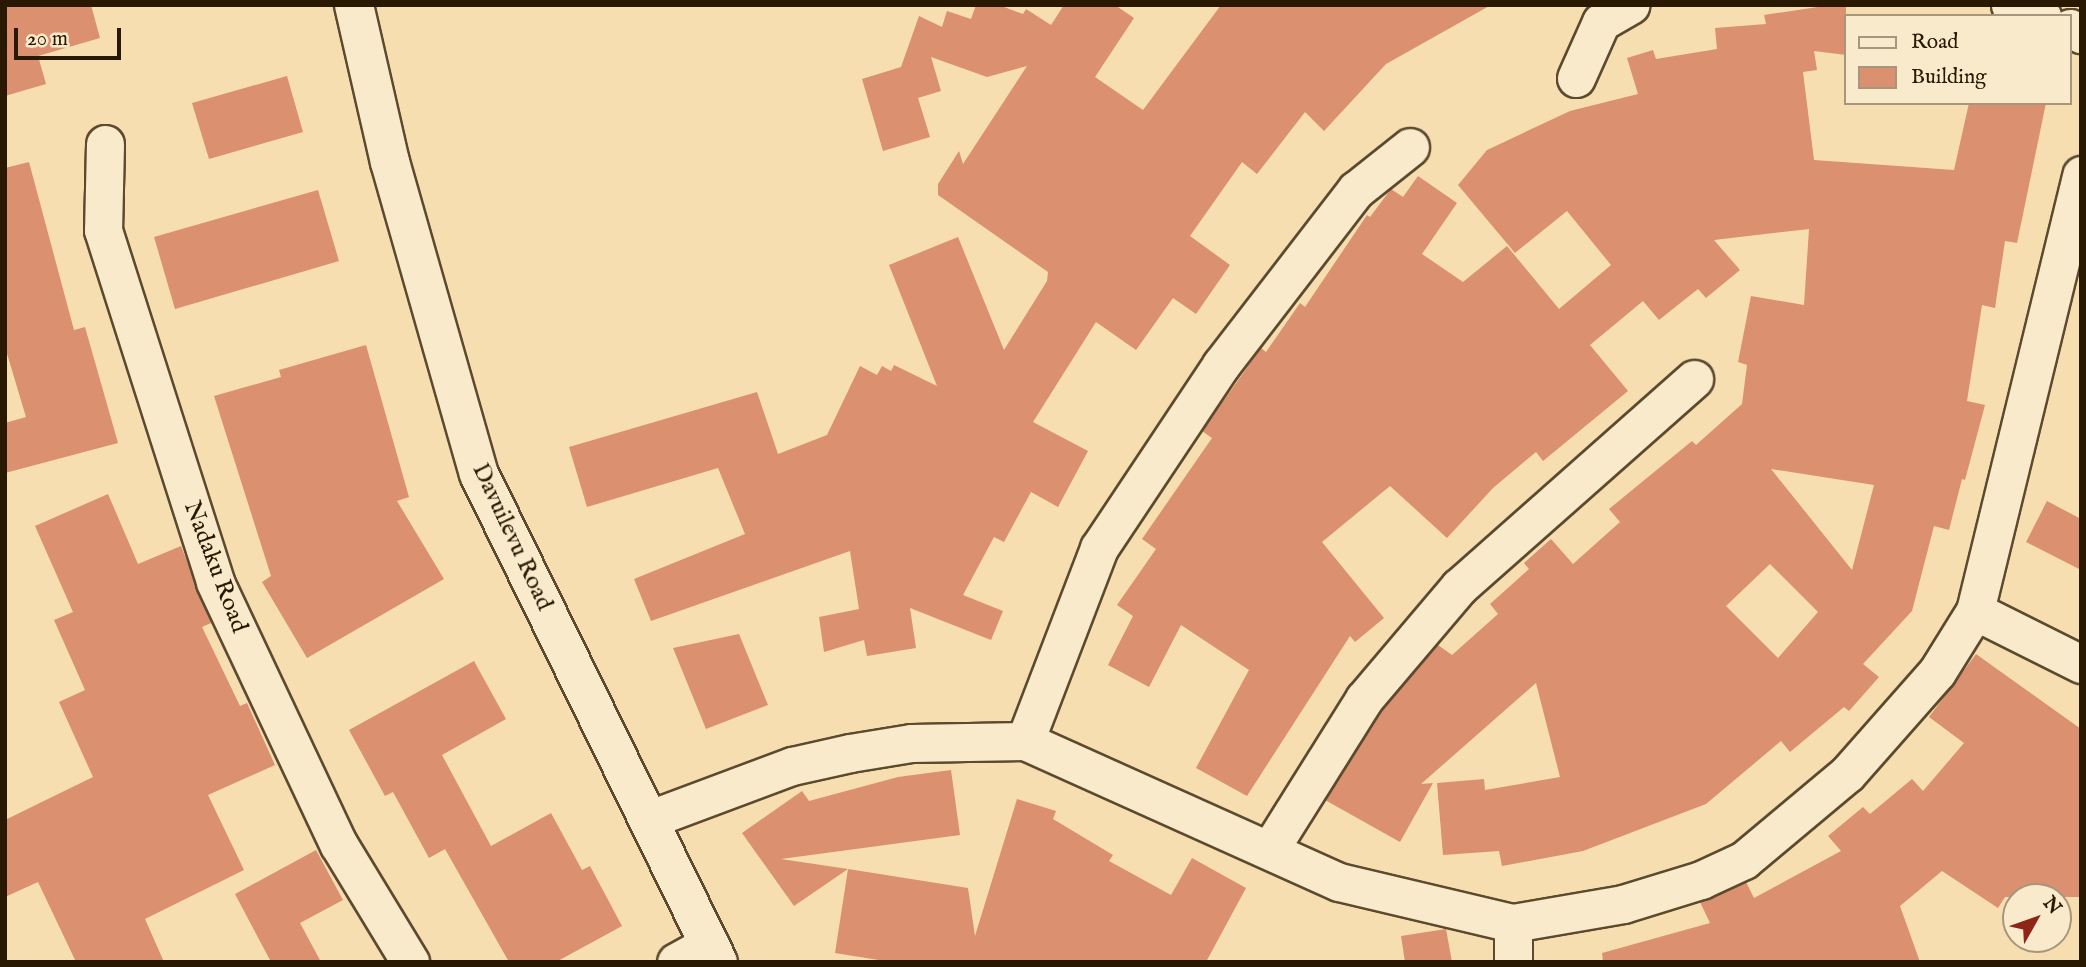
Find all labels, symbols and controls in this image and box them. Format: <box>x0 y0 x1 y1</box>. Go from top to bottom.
scale bar <box>18 14 124 58</box>
legend <box>1844 14 2072 105</box>
text: 20 m <box>27 26 68 53</box>
text: Road <box>1911 29 1958 56</box>
text: Building <box>1911 64 1986 91</box>
street label: Davuilevu Road <box>465 459 559 615</box>
street label: Nadaku Road <box>177 497 253 637</box>
north arrow <box>2002 883 2072 953</box>
text: N <box>2037 892 2066 920</box>

